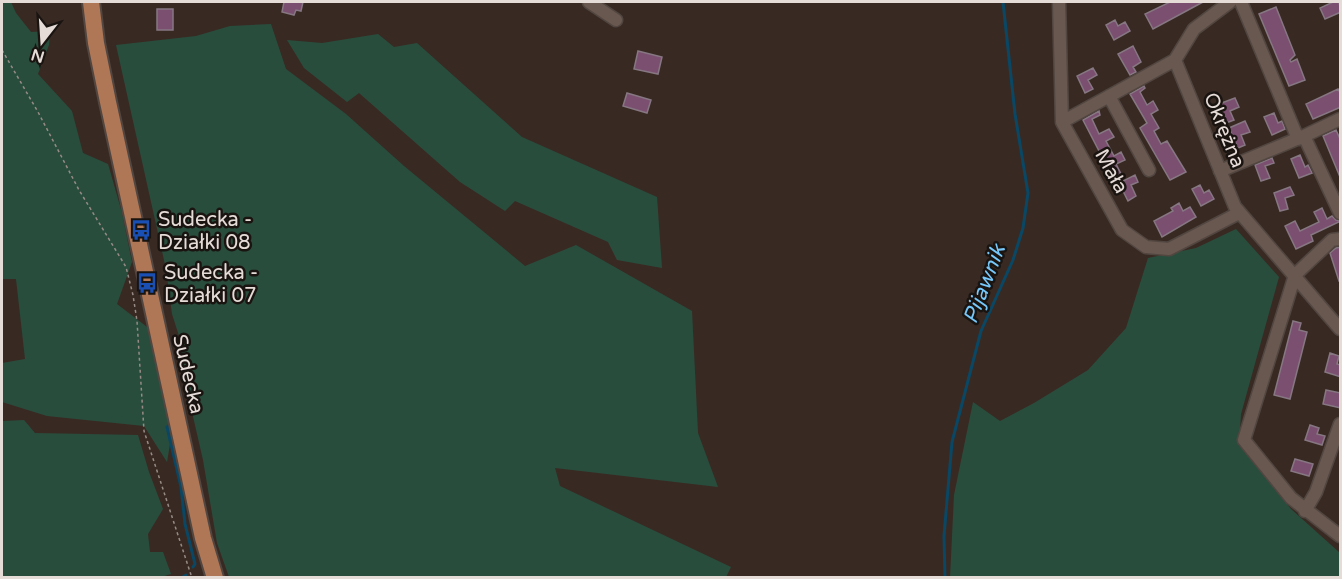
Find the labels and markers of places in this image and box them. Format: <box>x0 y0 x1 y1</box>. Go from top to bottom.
place label: Sudecka - Działki 08 <box>158 208 252 255</box>
bus stop icon: Sudecka - Działki 08 <box>129 218 153 242</box>
place label: Sudecka - Działki 07 <box>164 261 258 308</box>
bus stop icon: Sudecka - Działki 07 <box>135 271 159 295</box>

